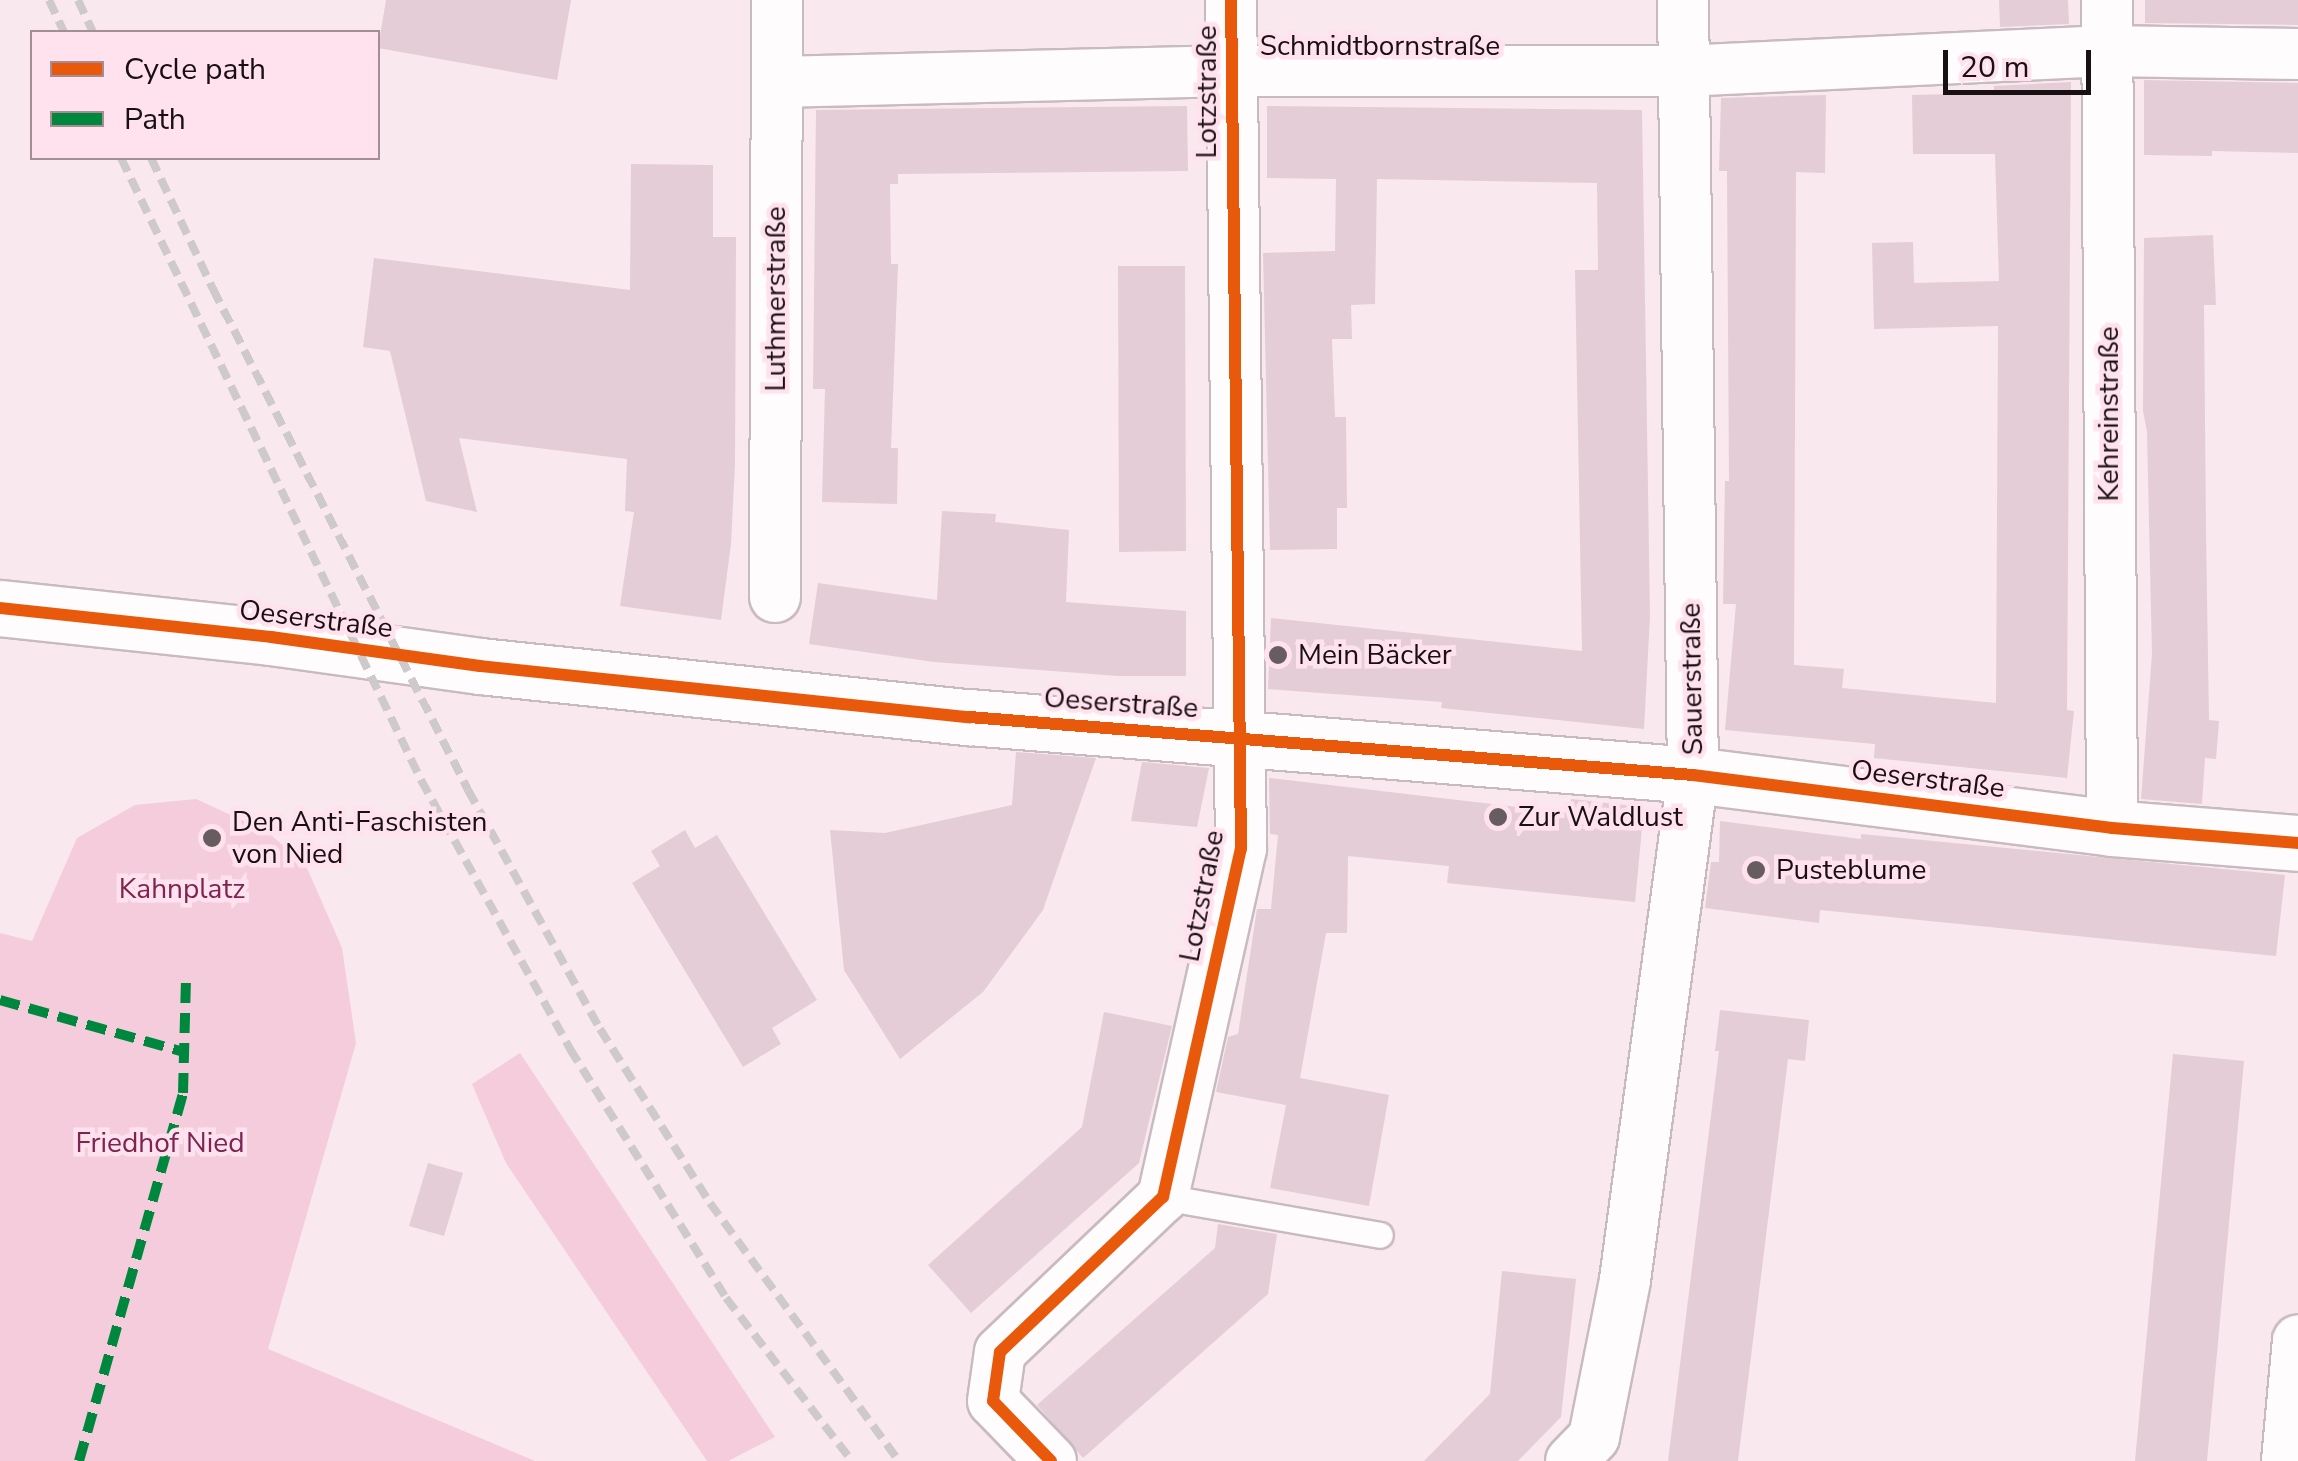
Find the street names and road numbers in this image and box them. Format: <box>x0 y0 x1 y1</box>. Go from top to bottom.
street label: Lotzstraße <box>1190 25 1224 159</box>
street label: Schmidtbornstraße <box>1260 29 1500 63</box>
street label: Luthmerstraße <box>759 206 793 392</box>
street label: Kehreinstraße <box>2092 326 2126 502</box>
street label: Oeserstraße <box>237 593 395 645</box>
street label: Sauerstraße <box>1674 602 1710 756</box>
street label: Oeserstraße <box>1043 681 1199 725</box>
street label: Oeserstraße <box>1849 753 2007 805</box>
street label: Lotzstraße <box>1173 827 1231 965</box>

